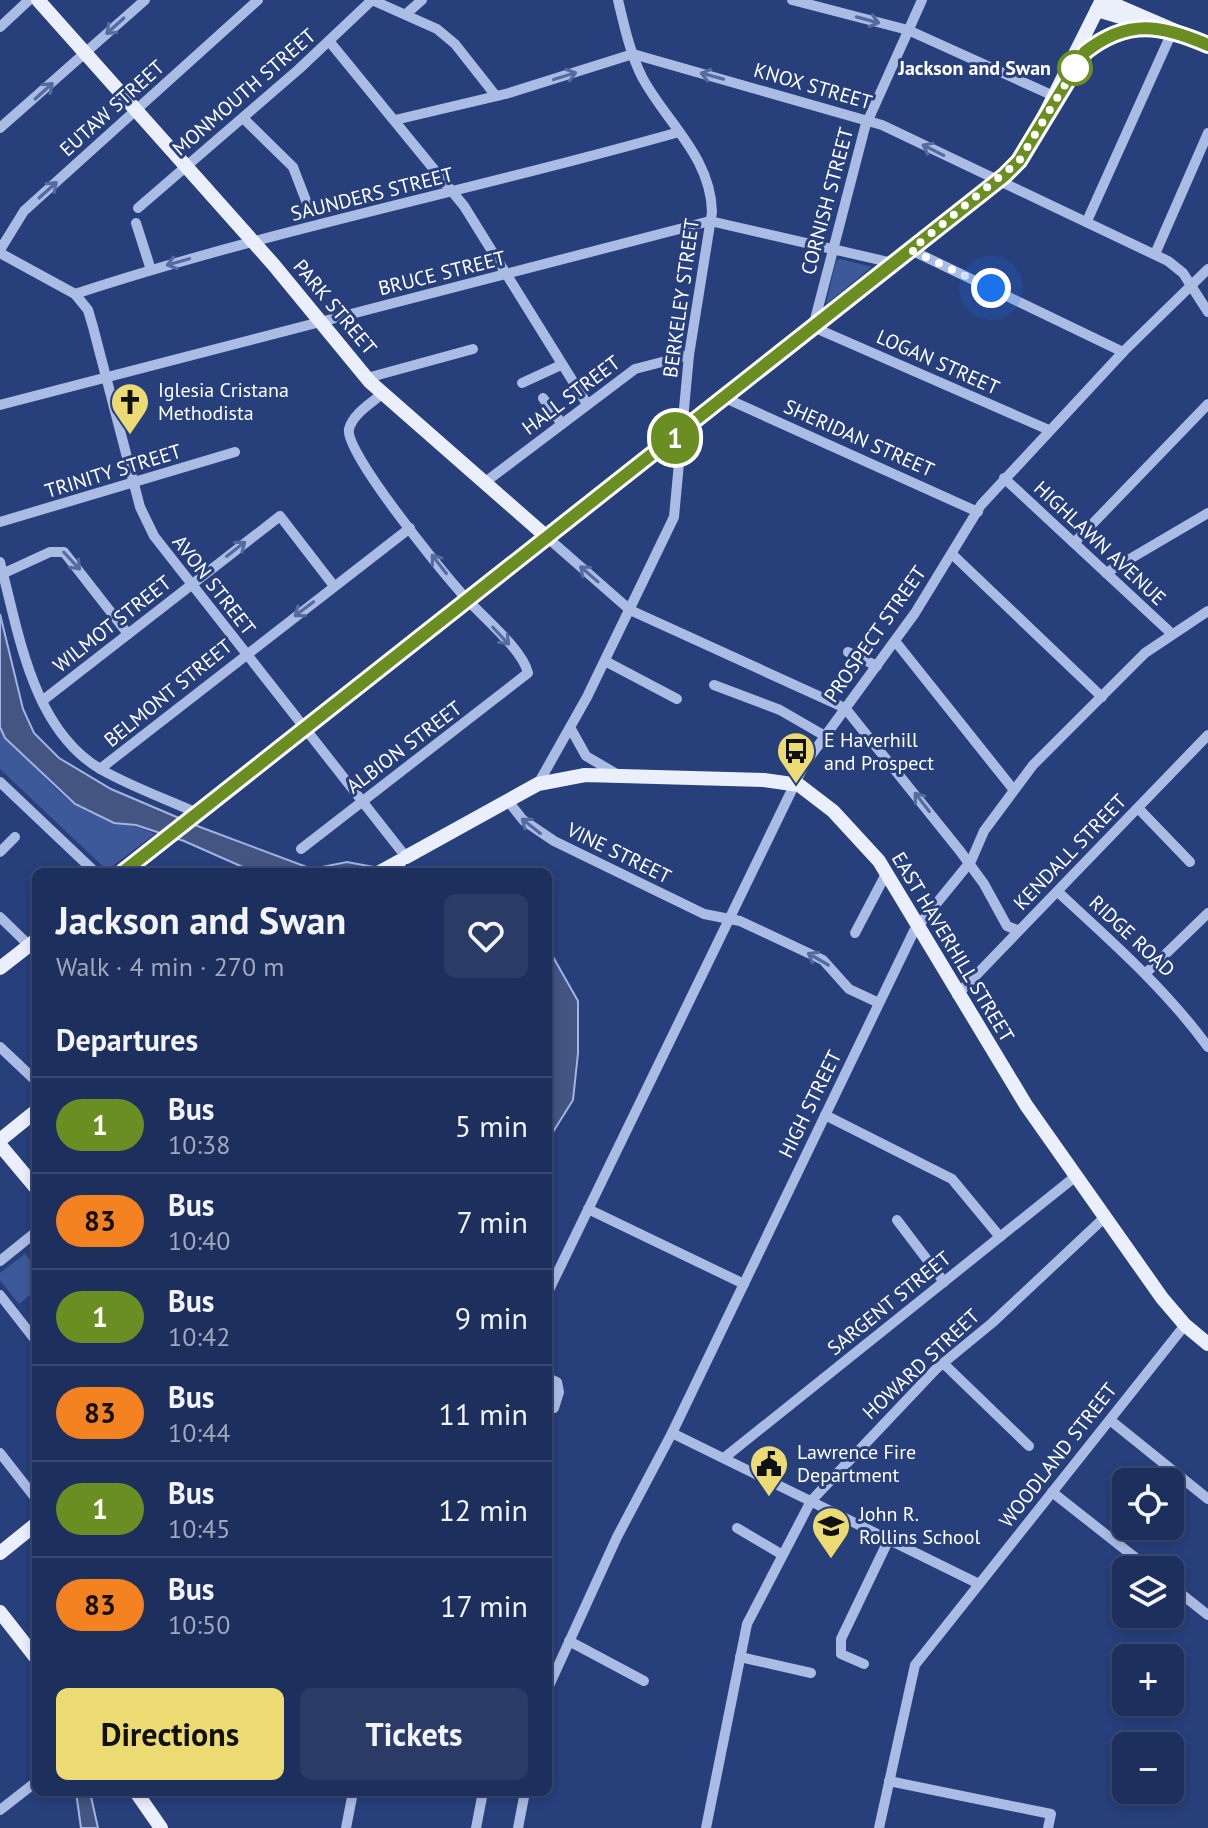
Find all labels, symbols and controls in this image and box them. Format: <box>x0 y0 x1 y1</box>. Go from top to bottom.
one-way arrow <box>854 13 880 28</box>
one-way arrow <box>106 17 126 35</box>
street label: MONMOUTH STREET <box>167 23 321 161</box>
marker: Jackson and Swan <box>1058 51 1092 85</box>
street label: EUTAW STREET <box>54 54 170 162</box>
place label: Jackson and Swan <box>897 55 1051 81</box>
street label: KNOX STREET <box>751 57 875 115</box>
one-way arrow <box>551 68 577 83</box>
one-way arrow <box>699 68 725 83</box>
one-way arrow <box>33 83 53 101</box>
street label: CORNISH STREET <box>795 125 859 277</box>
one-way arrow <box>921 141 945 157</box>
street label: SAUNDERS STREET <box>288 161 456 227</box>
one-way arrow <box>37 181 57 199</box>
street label: BERKELEY STREET <box>657 217 705 379</box>
street label: BRUCE STREET <box>376 245 508 301</box>
street label: PARK STREET <box>288 254 382 360</box>
one-way arrow <box>166 255 192 270</box>
your location <box>971 268 1011 308</box>
street label: LOGAN STREET <box>873 323 1003 401</box>
street label: HALL STREET <box>517 350 625 440</box>
place label: Iglesia Cristana Methodista <box>158 377 289 426</box>
church icon: Iglesia Cristana Methodista <box>109 381 151 436</box>
street label: SHERIDAN STREET <box>780 393 938 483</box>
line badge: 1 <box>649 412 701 464</box>
text: 1 <box>667 419 683 456</box>
street label: TRINITY STREET <box>42 438 184 504</box>
street label: HIGHLAWN AVENUE <box>1028 475 1172 611</box>
street label: AVON STREET <box>167 530 261 640</box>
one-way arrow <box>225 541 246 558</box>
one-way arrow <box>62 551 80 571</box>
one-way arrow <box>430 554 448 575</box>
street label: PROSPECT STREET <box>818 561 932 707</box>
one-way arrow <box>580 566 600 584</box>
street label: WILMOT STREET <box>48 570 176 678</box>
one-way arrow <box>294 600 315 618</box>
one-way arrow <box>491 625 509 645</box>
street label: BELMONT STREET <box>99 633 237 753</box>
street label: ALBION STREET <box>341 695 467 799</box>
place label: E Haverhill and Prospect <box>824 727 934 776</box>
bus stop icon: E Haverhill and Prospect <box>775 730 817 785</box>
street label: KENDALL STREET <box>1008 788 1132 916</box>
one-way arrow <box>914 792 931 813</box>
street label: VINE STREET <box>562 816 675 889</box>
one-way arrow <box>521 817 542 834</box>
street label: EAST HAVERHILL STREET <box>886 847 1020 1047</box>
street label: RIDGE ROAD <box>1084 890 1180 982</box>
button: heart <box>444 894 528 978</box>
text: Jackson and Swan <box>56 895 346 944</box>
text: Walk · 4 min · 270 m <box>56 950 284 983</box>
one-way arrow <box>807 951 830 967</box>
text: Departures <box>56 1020 198 1059</box>
street label: HIGH STREET <box>773 1046 847 1162</box>
text: Bus <box>168 1089 215 1128</box>
text: 1 <box>92 1106 108 1143</box>
text: 5 min <box>455 1106 528 1145</box>
text: 10:38 <box>168 1128 230 1161</box>
text: Bus <box>168 1185 215 1224</box>
text: 83 <box>84 1202 116 1239</box>
text: 7 min <box>456 1202 528 1241</box>
text: 10:40 <box>168 1224 230 1257</box>
street label: SARGENT STREET <box>822 1245 956 1361</box>
text: Bus <box>168 1281 215 1320</box>
text: 1 <box>92 1298 108 1335</box>
text: 9 min <box>455 1298 528 1337</box>
street label: HOWARD STREET <box>857 1303 985 1425</box>
text: 10:42 <box>168 1320 230 1353</box>
text: Bus <box>168 1377 215 1416</box>
street label: WOODLAND STREET <box>993 1377 1123 1533</box>
text: 83 <box>84 1394 116 1431</box>
text: 11 min <box>438 1394 528 1433</box>
text: 10:44 <box>168 1416 230 1449</box>
place label: Lawrence Fire Department <box>797 1439 916 1488</box>
public building icon: Lawrence Fire Department <box>748 1443 790 1498</box>
map controls <box>1112 1468 1184 1804</box>
button: locate <box>1112 1468 1184 1540</box>
text: Bus <box>168 1473 215 1512</box>
text: 1 <box>92 1490 108 1527</box>
text: 12 min <box>438 1490 528 1529</box>
place label: John R. Rollins School <box>858 1501 980 1550</box>
school or university icon: John R. Rollins School <box>810 1505 852 1560</box>
text: 10:45 <box>168 1512 230 1545</box>
button: layers <box>1112 1556 1184 1628</box>
text: Bus <box>168 1569 215 1608</box>
text: 83 <box>84 1586 116 1623</box>
text: 17 min <box>440 1586 528 1625</box>
text: 10:50 <box>168 1608 230 1641</box>
button: + <box>1112 1644 1184 1716</box>
button: Directions <box>56 1688 284 1780</box>
button: Tickets <box>300 1688 528 1780</box>
button: − <box>1112 1732 1184 1804</box>

